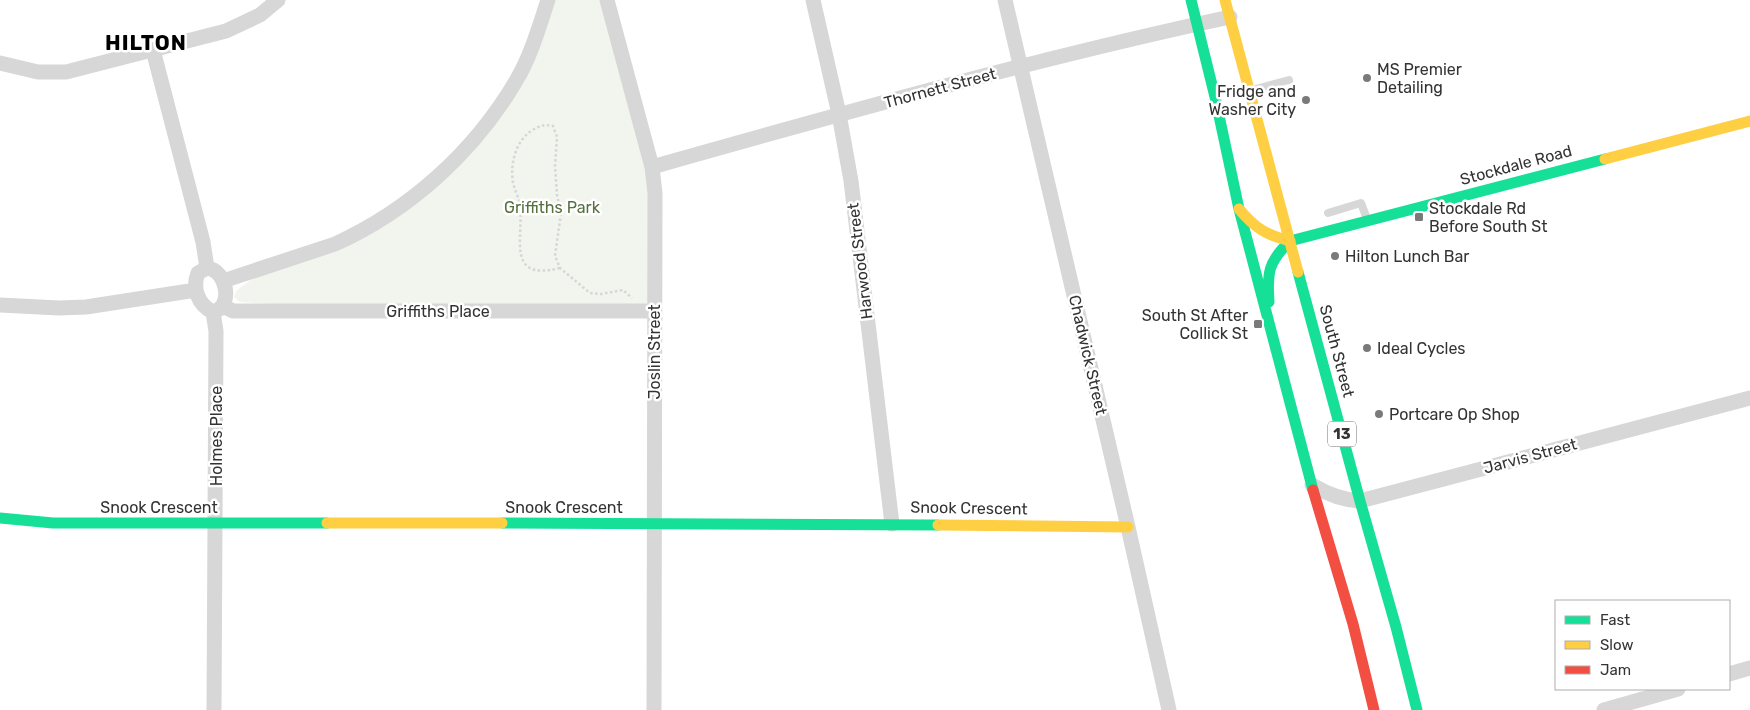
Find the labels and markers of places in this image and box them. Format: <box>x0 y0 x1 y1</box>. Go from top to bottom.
place label: MS Premier Detailing <box>1377 60 1462 97</box>
marker: MS Premier Detailing <box>1361 72 1373 84</box>
place label: Fridge and Washer City <box>1209 82 1296 119</box>
marker: Fridge and Washer City <box>1300 94 1312 106</box>
place label: Stockdale Rd Before South St <box>1429 199 1547 236</box>
marker: Stockdale Rd Before South St <box>1413 211 1425 223</box>
place label: Hilton Lunch Bar <box>1345 247 1469 266</box>
marker: Hilton Lunch Bar <box>1329 250 1341 262</box>
place label: South St After Collick St <box>1142 306 1248 343</box>
marker: South St After Collick St <box>1252 318 1264 330</box>
place label: Ideal Cycles <box>1377 339 1466 358</box>
marker: Ideal Cycles <box>1361 342 1373 354</box>
place label: Portcare Op Shop <box>1389 405 1520 424</box>
marker: Portcare Op Shop <box>1373 408 1385 420</box>

